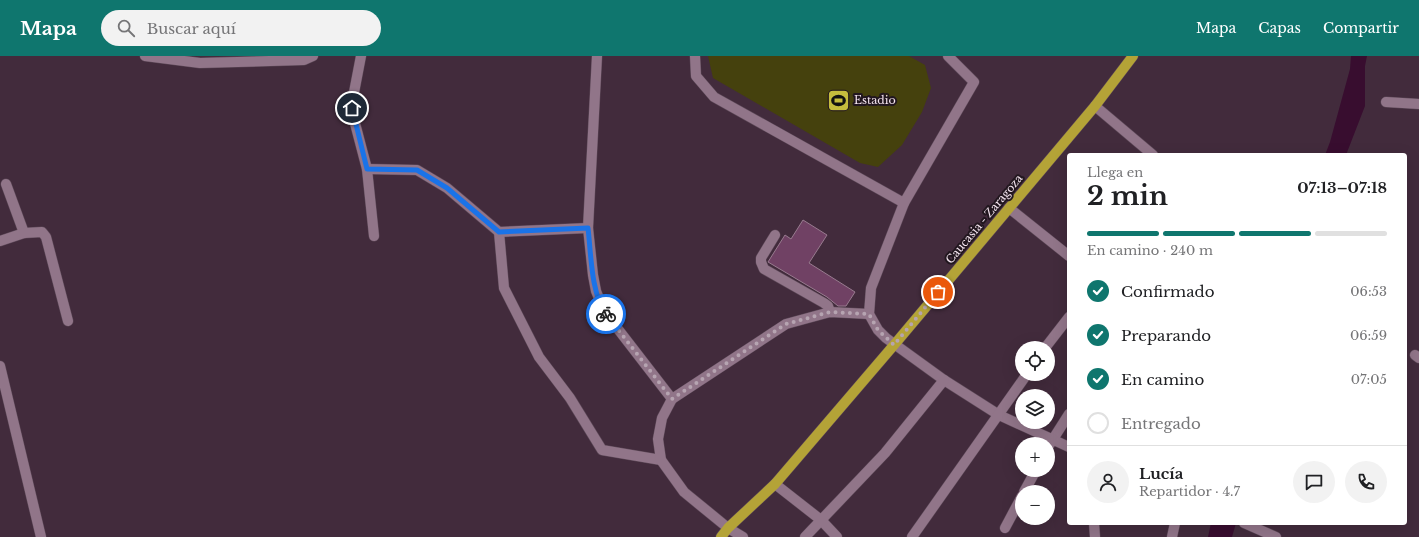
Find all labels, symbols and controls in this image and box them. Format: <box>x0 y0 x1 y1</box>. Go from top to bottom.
search box <box>101 10 381 46</box>
text: Mapa <box>20 17 77 40</box>
icon: search <box>115 17 137 39</box>
text: Buscar aquí <box>147 19 236 38</box>
text: Mapa <box>1196 19 1236 37</box>
text: Capas <box>1258 19 1301 37</box>
text: Compartir <box>1323 19 1399 37</box>
sports icon: Estadio <box>825 87 851 113</box>
pin <box>335 91 369 125</box>
place label: Estadio <box>854 93 896 107</box>
icon: home <box>341 97 363 119</box>
text: Llega en <box>1087 164 1143 181</box>
street label: Caucasia - Zaragoza <box>943 171 1026 266</box>
text: 07:13–07:18 <box>1297 178 1387 197</box>
text: 2 min <box>1087 180 1168 212</box>
text: En camino · 240 m <box>1087 242 1213 259</box>
pin <box>921 275 955 309</box>
icon: check <box>1087 280 1109 302</box>
icon: bag <box>927 281 949 303</box>
text: Confirmado <box>1121 282 1214 301</box>
text: 06:53 <box>1350 283 1387 300</box>
courier <box>586 294 626 334</box>
icon: bike <box>595 303 617 325</box>
icon: check <box>1087 324 1109 346</box>
text: Preparando <box>1121 326 1211 345</box>
text: 06:59 <box>1350 327 1387 344</box>
map controls <box>1015 341 1055 525</box>
button: locate <box>1015 341 1055 381</box>
icon: check <box>1087 368 1109 390</box>
text: En camino <box>1121 370 1204 389</box>
text: 07:05 <box>1351 371 1387 388</box>
button: layers <box>1015 389 1055 429</box>
text: Entregado <box>1121 414 1201 433</box>
button: + <box>1015 437 1055 477</box>
button: person <box>1087 461 1129 503</box>
button: chat <box>1293 461 1335 503</box>
button: phone <box>1345 461 1387 503</box>
text: Lucía <box>1139 464 1183 483</box>
text: Repartidor · 4.7 <box>1139 483 1240 500</box>
button: − <box>1015 485 1055 525</box>

